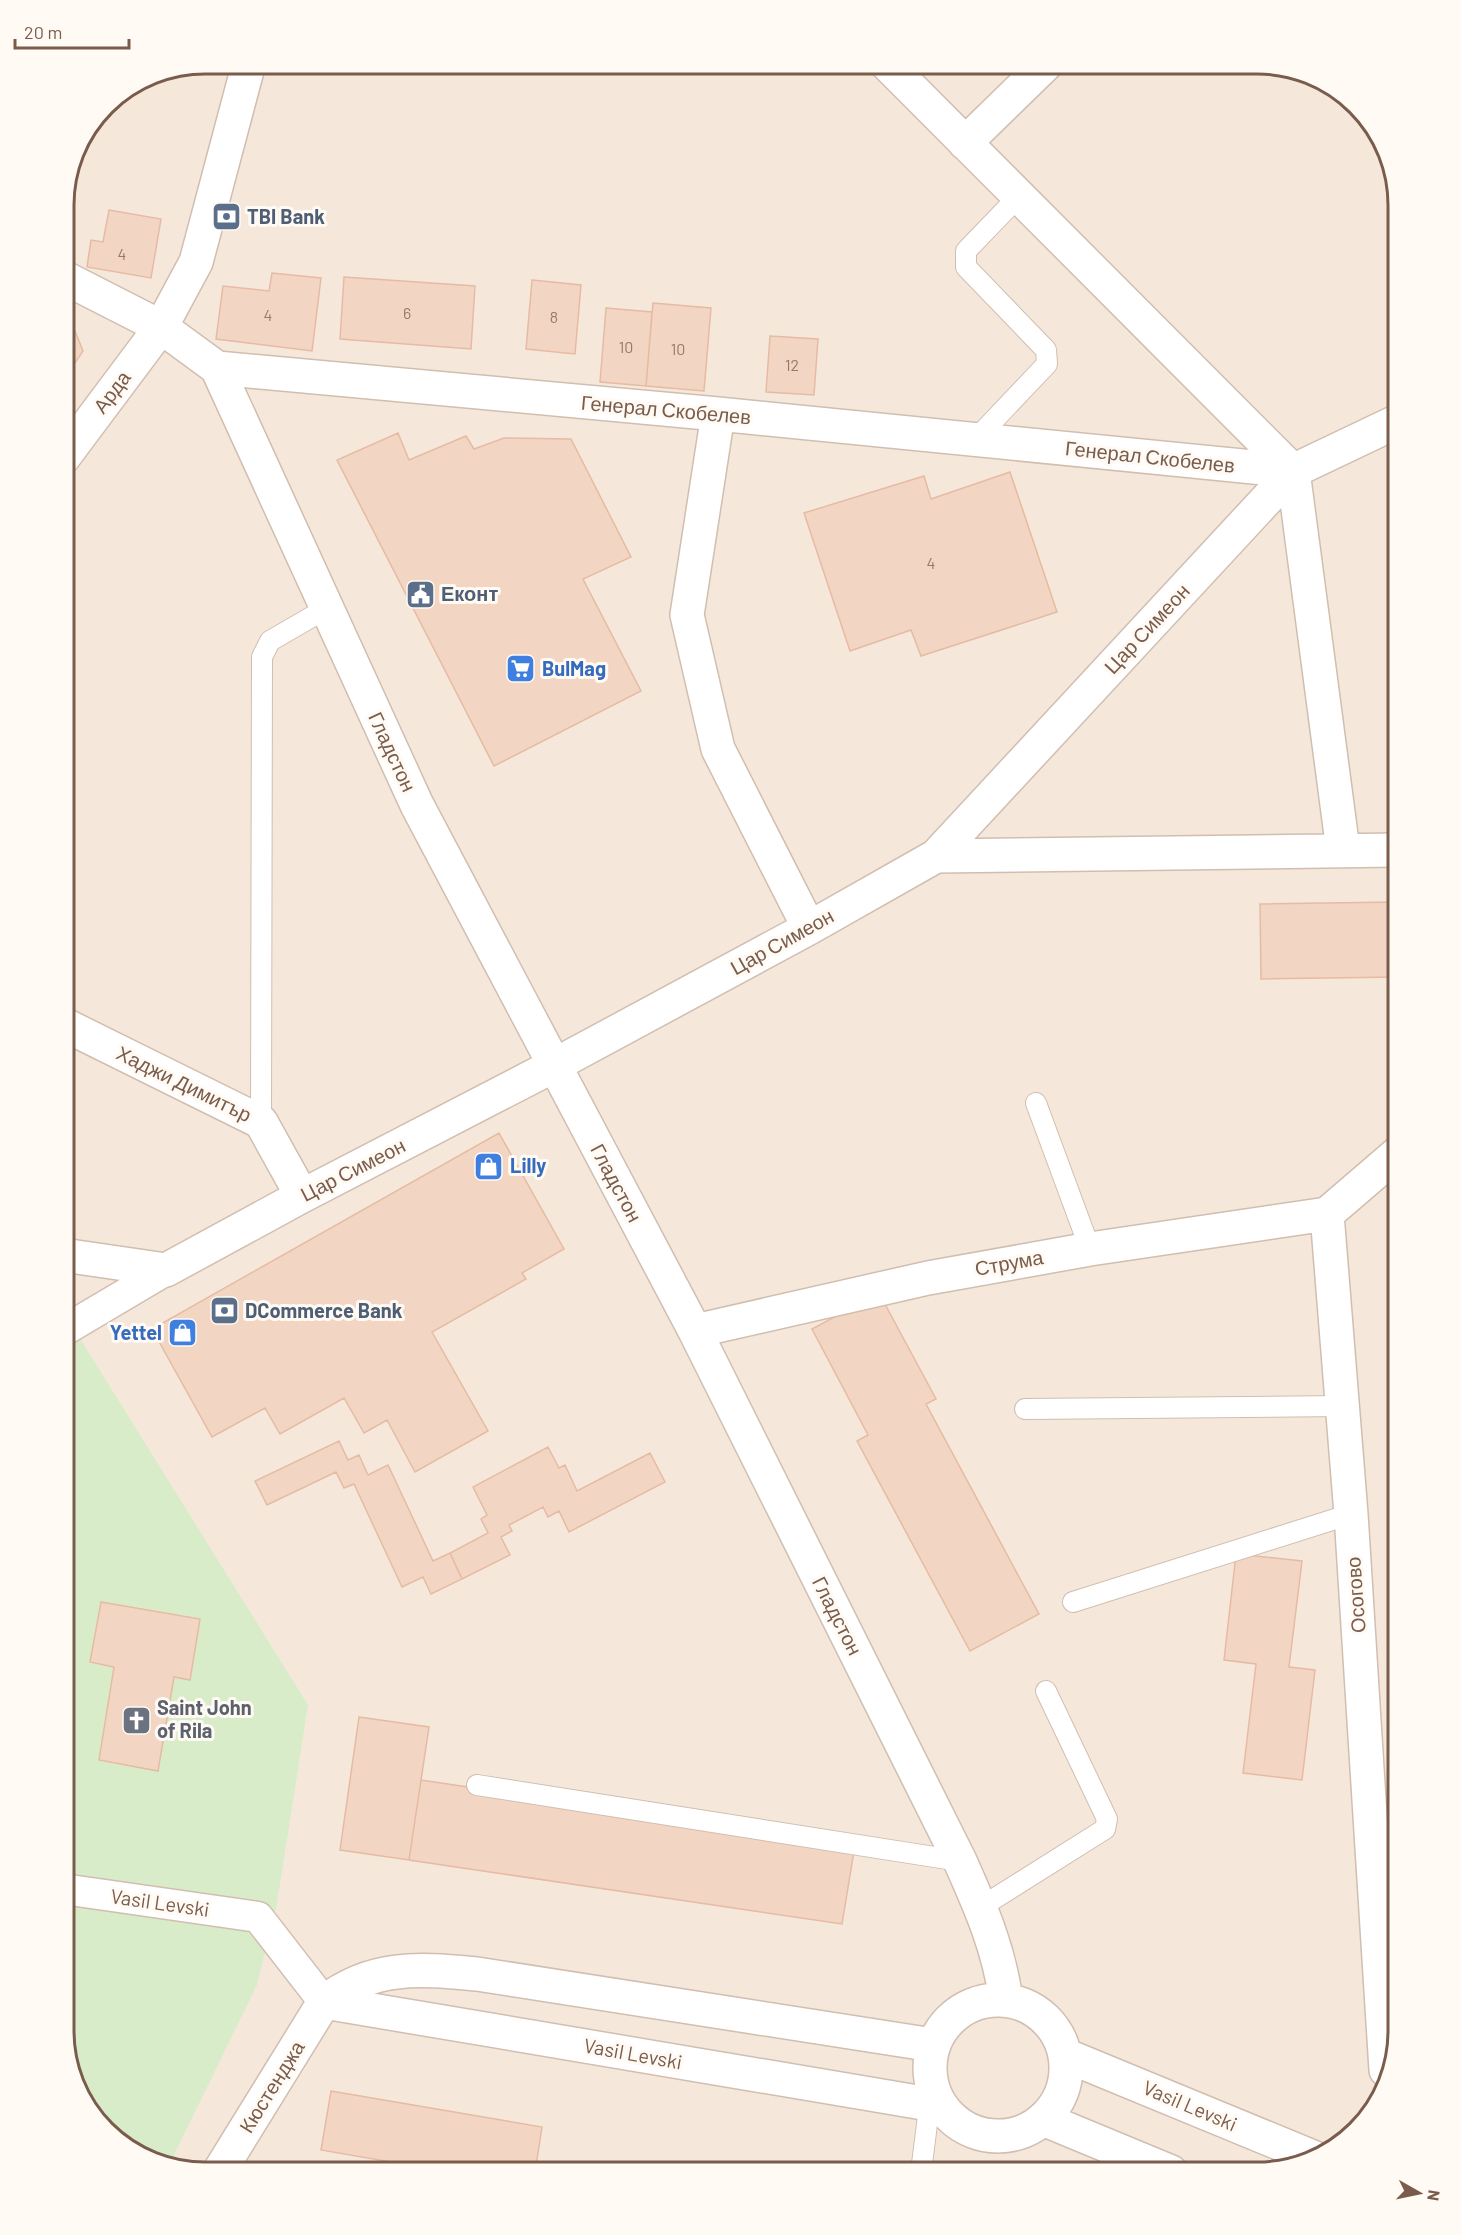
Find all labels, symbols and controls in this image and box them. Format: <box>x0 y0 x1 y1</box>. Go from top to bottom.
scale bar <box>15 12 129 50</box>
text: 20 m <box>24 21 62 43</box>
bank icon: TBI Bank <box>210 201 242 233</box>
place label: TBI Bank <box>247 204 325 228</box>
house number: 4 <box>118 244 126 263</box>
house number: 6 <box>403 303 411 322</box>
house number: 4 <box>264 305 272 324</box>
house number: 8 <box>550 307 558 326</box>
house number: 10 <box>619 337 633 356</box>
house number: 10 <box>671 339 685 358</box>
house number: 12 <box>785 355 799 374</box>
street label: Арда <box>88 365 135 417</box>
street label: Генерал Скобелев <box>580 390 752 428</box>
street label: Генерал Скобелев <box>1064 435 1236 477</box>
house number: 4 <box>927 553 935 572</box>
public building icon: Еконт <box>404 578 436 610</box>
street label: Цар Симеон <box>1099 578 1194 678</box>
place label: Еконт <box>441 581 498 605</box>
supermarket icon: BulMag <box>505 653 537 685</box>
place label: BulMag <box>542 656 606 680</box>
street label: Гладстон <box>364 708 422 795</box>
street label: Цар Симеон <box>726 903 837 979</box>
street label: Хаджи Димитър <box>113 1040 256 1126</box>
street label: Цар Симеон <box>296 1133 409 1206</box>
street label: Гладстон <box>586 1139 647 1226</box>
shop icon: Lilly <box>473 1150 505 1182</box>
place label: Lilly <box>510 1153 546 1177</box>
street label: Струма <box>973 1244 1046 1280</box>
bank icon: DCommerce Bank <box>208 1295 240 1327</box>
place label: DCommerce Bank <box>245 1298 403 1322</box>
shop icon: Yettel <box>167 1317 199 1349</box>
place label: Yettel <box>110 1320 162 1344</box>
street label: Осогово <box>1340 1556 1370 1634</box>
street label: Гладстон <box>808 1572 868 1659</box>
place label: Saint John of Rila <box>157 1695 252 1742</box>
church icon: Saint John of Rila <box>120 1704 152 1736</box>
street label: Vasil Levski <box>109 1883 211 1921</box>
street label: Vasil Levski <box>582 2033 684 2073</box>
street label: Кюстенджа <box>233 2035 309 2137</box>
street label: Vasil Levski <box>1140 2075 1241 2136</box>
north arrow <box>1389 2163 1449 2223</box>
text: N <box>1424 2189 1445 2202</box>

